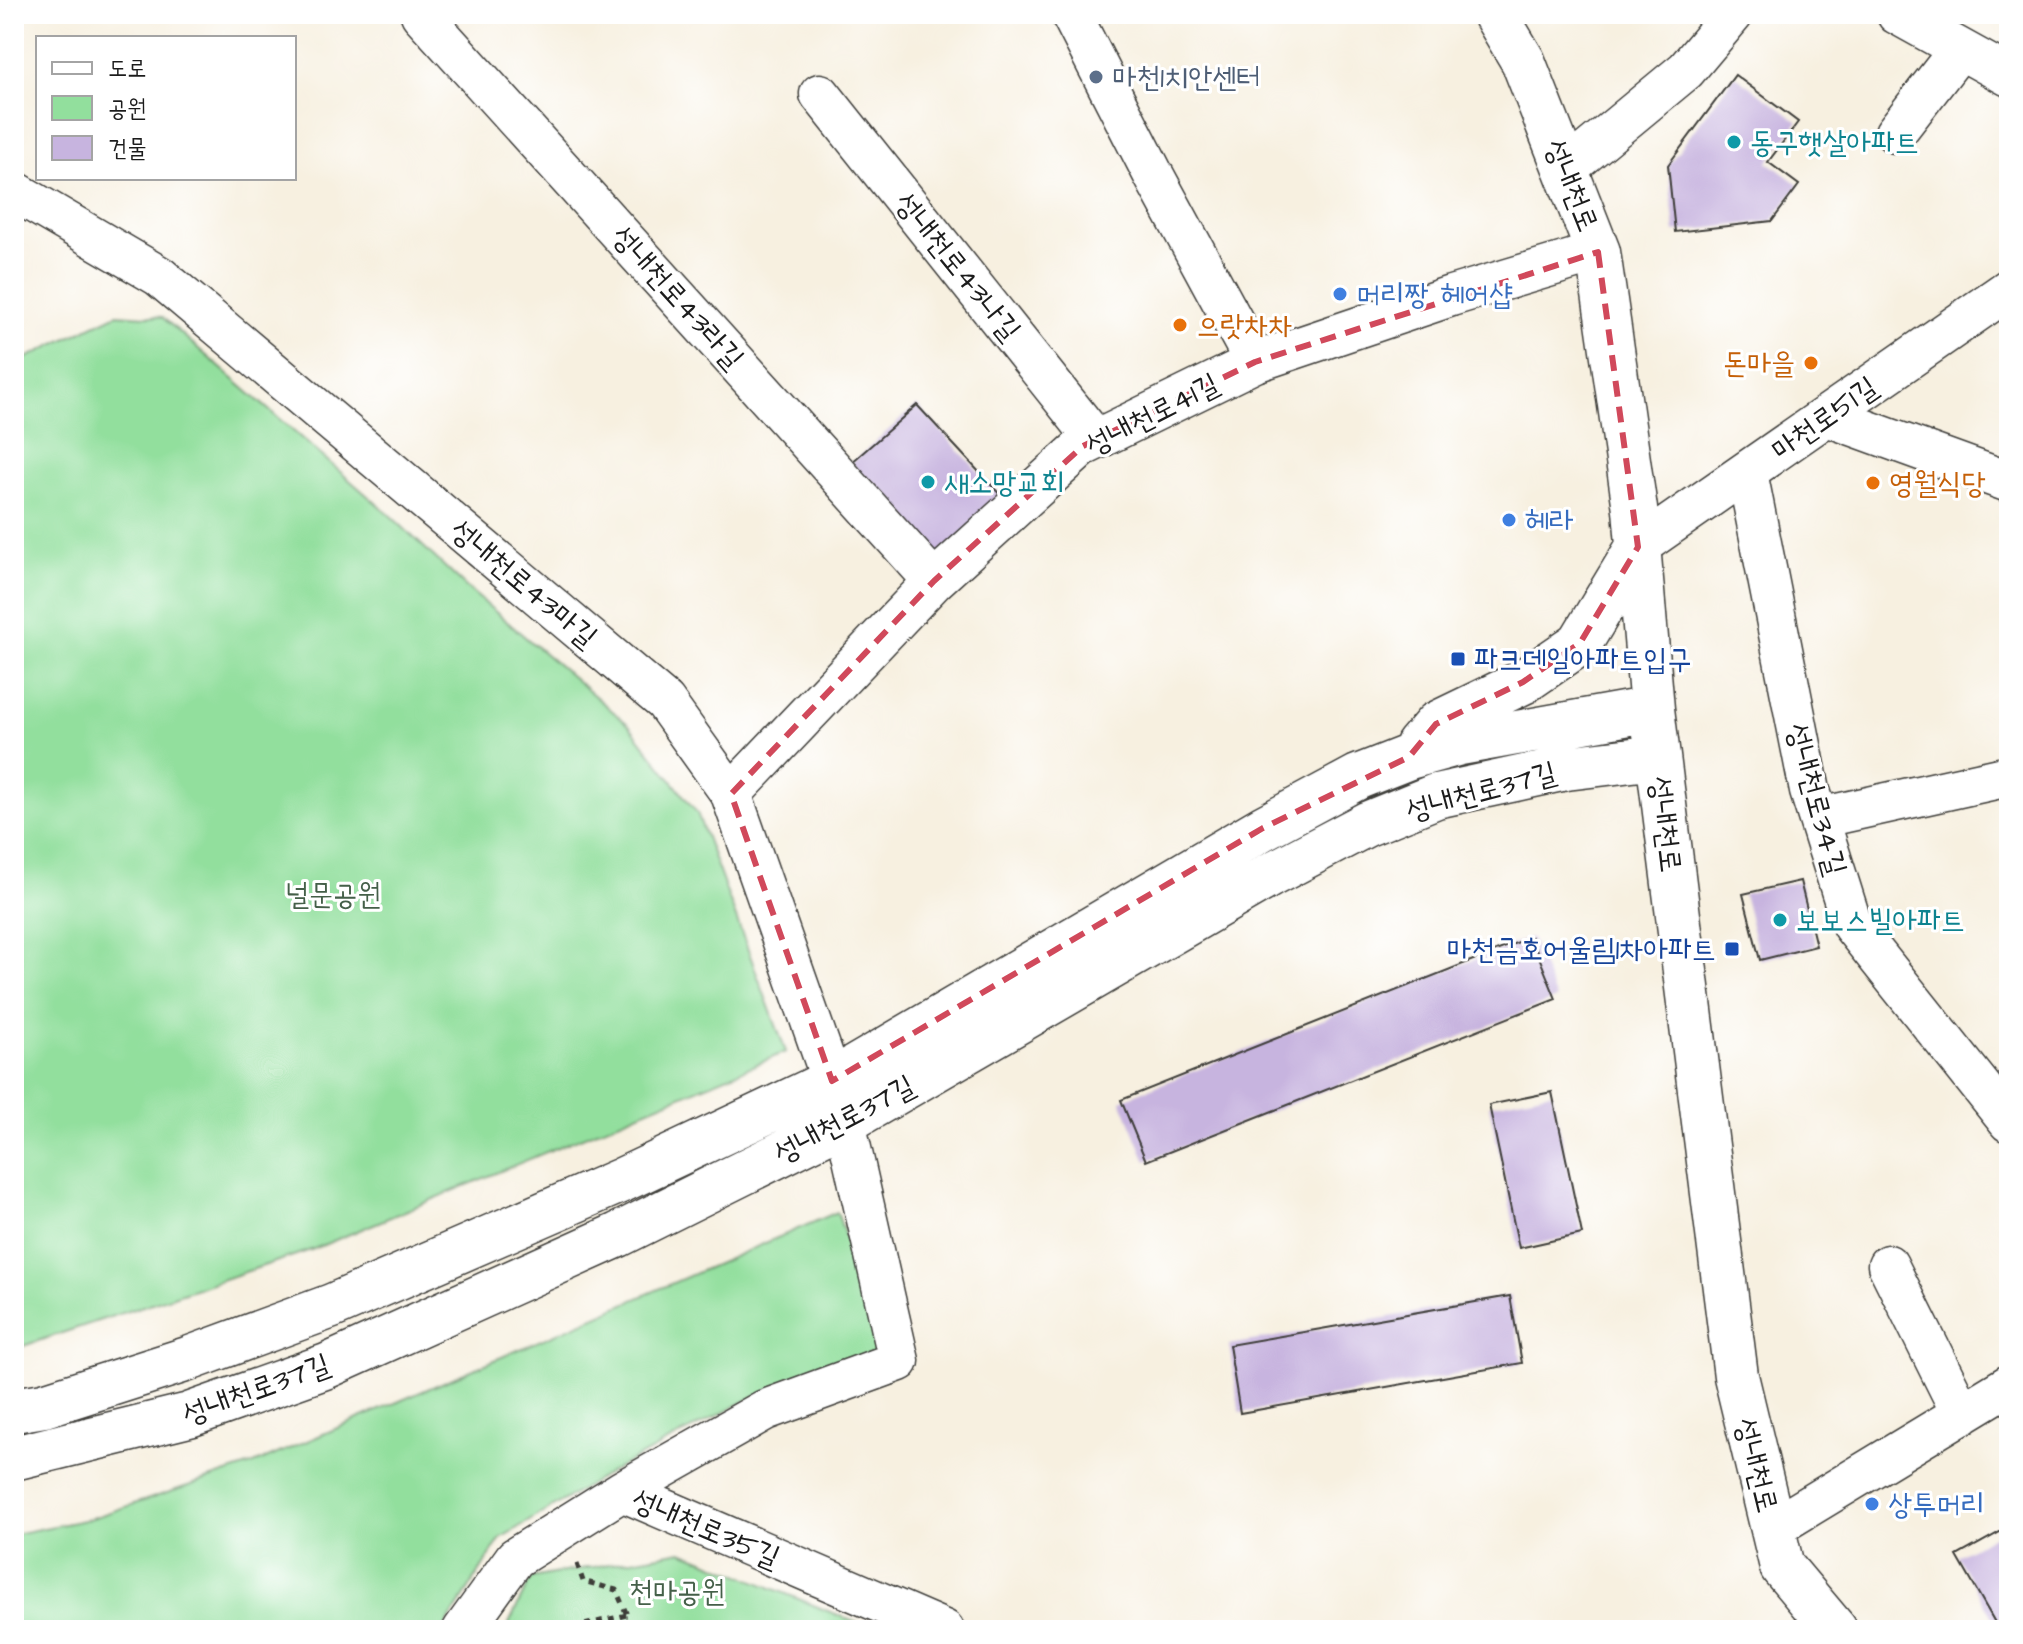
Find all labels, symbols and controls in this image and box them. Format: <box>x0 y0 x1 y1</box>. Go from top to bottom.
legend <box>36 36 296 180</box>
text: 도로 <box>108 52 147 86</box>
place label: 마천1치안센터 <box>1112 57 1261 99</box>
marker: 마천1치안센터 <box>1087 68 1105 86</box>
text: 공원 <box>108 92 147 126</box>
place label: 동구햇살아파트 <box>1750 122 1919 164</box>
text: 건물 <box>108 132 147 166</box>
street label: 성내천로 <box>1534 133 1609 238</box>
marker: 동구햇살아파트 <box>1725 133 1743 151</box>
street label: 성내천로43나길 <box>884 183 1030 350</box>
street label: 성내천로43라길 <box>601 217 753 379</box>
place label: 머리짱 헤어샵 <box>1356 274 1513 316</box>
marker: 머리짱 헤어샵 <box>1331 285 1349 303</box>
place label: 으랏차차 <box>1196 305 1293 347</box>
marker: 으랏차차 <box>1171 316 1189 334</box>
place label: 돈마을 <box>1723 343 1795 385</box>
marker: 돈마을 <box>1802 354 1820 372</box>
street label: 성내천로41길 <box>1078 363 1227 467</box>
street label: 마천로51길 <box>1763 367 1886 471</box>
place label: 새소망교회 <box>944 462 1065 504</box>
place label: 영월식당 <box>1889 463 1986 505</box>
marker: 새소망교회 <box>919 473 937 491</box>
marker: 영월식당 <box>1864 474 1882 492</box>
place label: 헤라 <box>1525 500 1573 542</box>
street label: 성내천로43마길 <box>441 510 606 658</box>
marker: 헤라 <box>1500 511 1518 529</box>
place label: 파크데일아파트입구 <box>1474 639 1691 681</box>
marker: 파크데일아파트입구 <box>1449 650 1467 668</box>
street label: 성내천로34길 <box>1776 718 1857 880</box>
street label: 성내천로37길 <box>1401 752 1561 832</box>
street label: 성내천로 <box>1638 774 1692 875</box>
park label: 널문공원 <box>285 874 381 916</box>
place label: 보보스빌아파트 <box>1796 900 1965 942</box>
marker: 보보스빌아파트 <box>1771 911 1789 929</box>
place label: 마천금호어울림1차아파트 <box>1447 929 1716 971</box>
marker: 마천금호어울림1차아파트 <box>1723 940 1741 958</box>
street label: 성내천로37길 <box>766 1065 923 1175</box>
street label: 성내천로37길 <box>177 1344 336 1436</box>
street label: 성내천로 <box>1724 1413 1788 1517</box>
street label: 성내천로35길 <box>625 1479 786 1579</box>
place label: 상투머리 <box>1888 1484 1985 1526</box>
marker: 상투머리 <box>1863 1495 1881 1513</box>
park label: 천마공원 <box>629 1571 725 1613</box>

